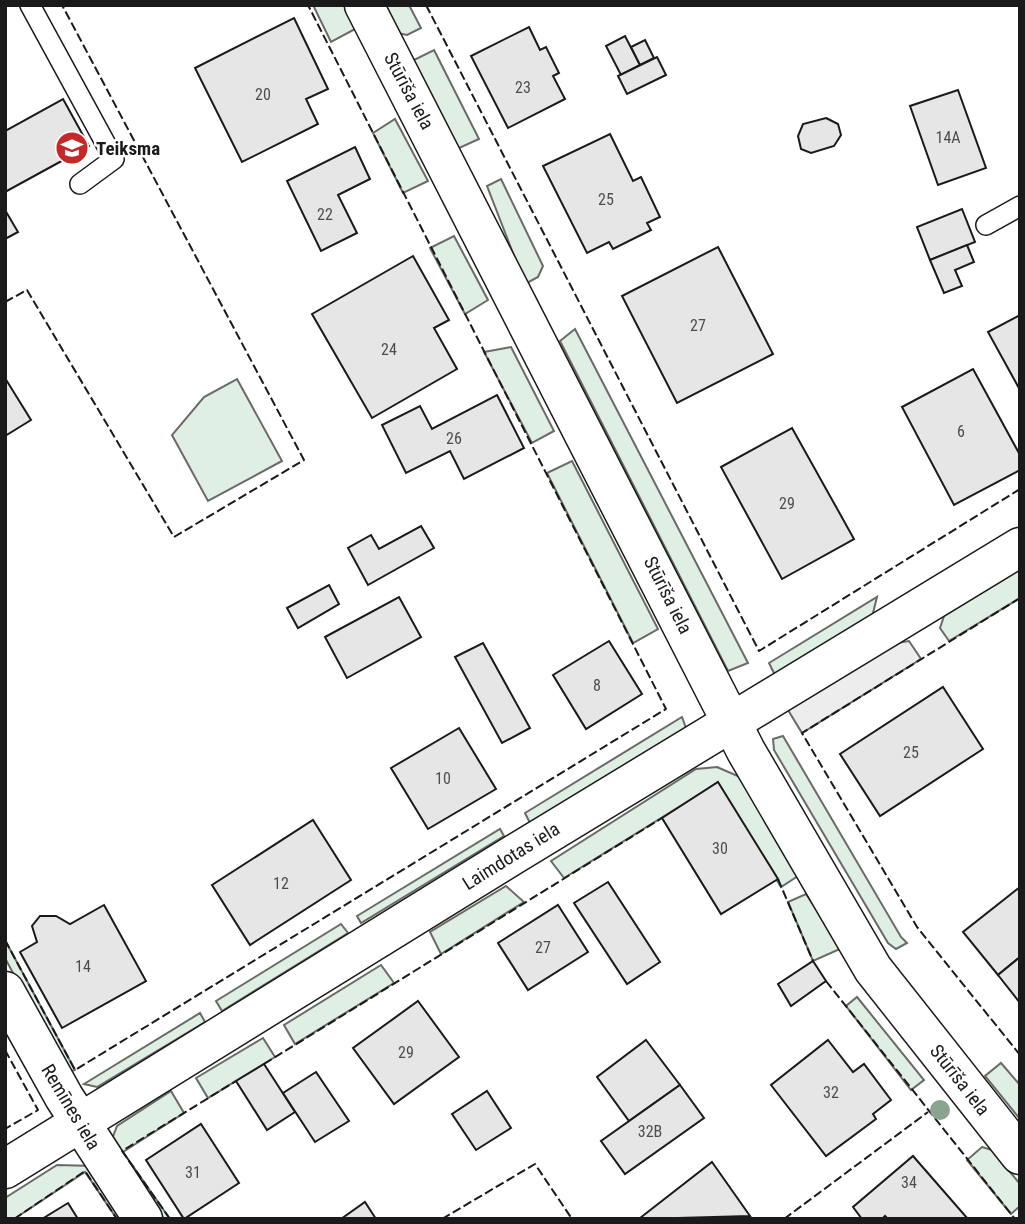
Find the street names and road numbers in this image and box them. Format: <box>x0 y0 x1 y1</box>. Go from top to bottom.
street label: Stūrīša iela <box>379 49 439 133</box>
street label: Stūrīša iela <box>639 552 697 638</box>
street label: Laimdotas iela <box>458 817 564 895</box>
street label: Stūrīša iela <box>925 1040 995 1120</box>
street label: Remīnes iela <box>37 1060 105 1154</box>

